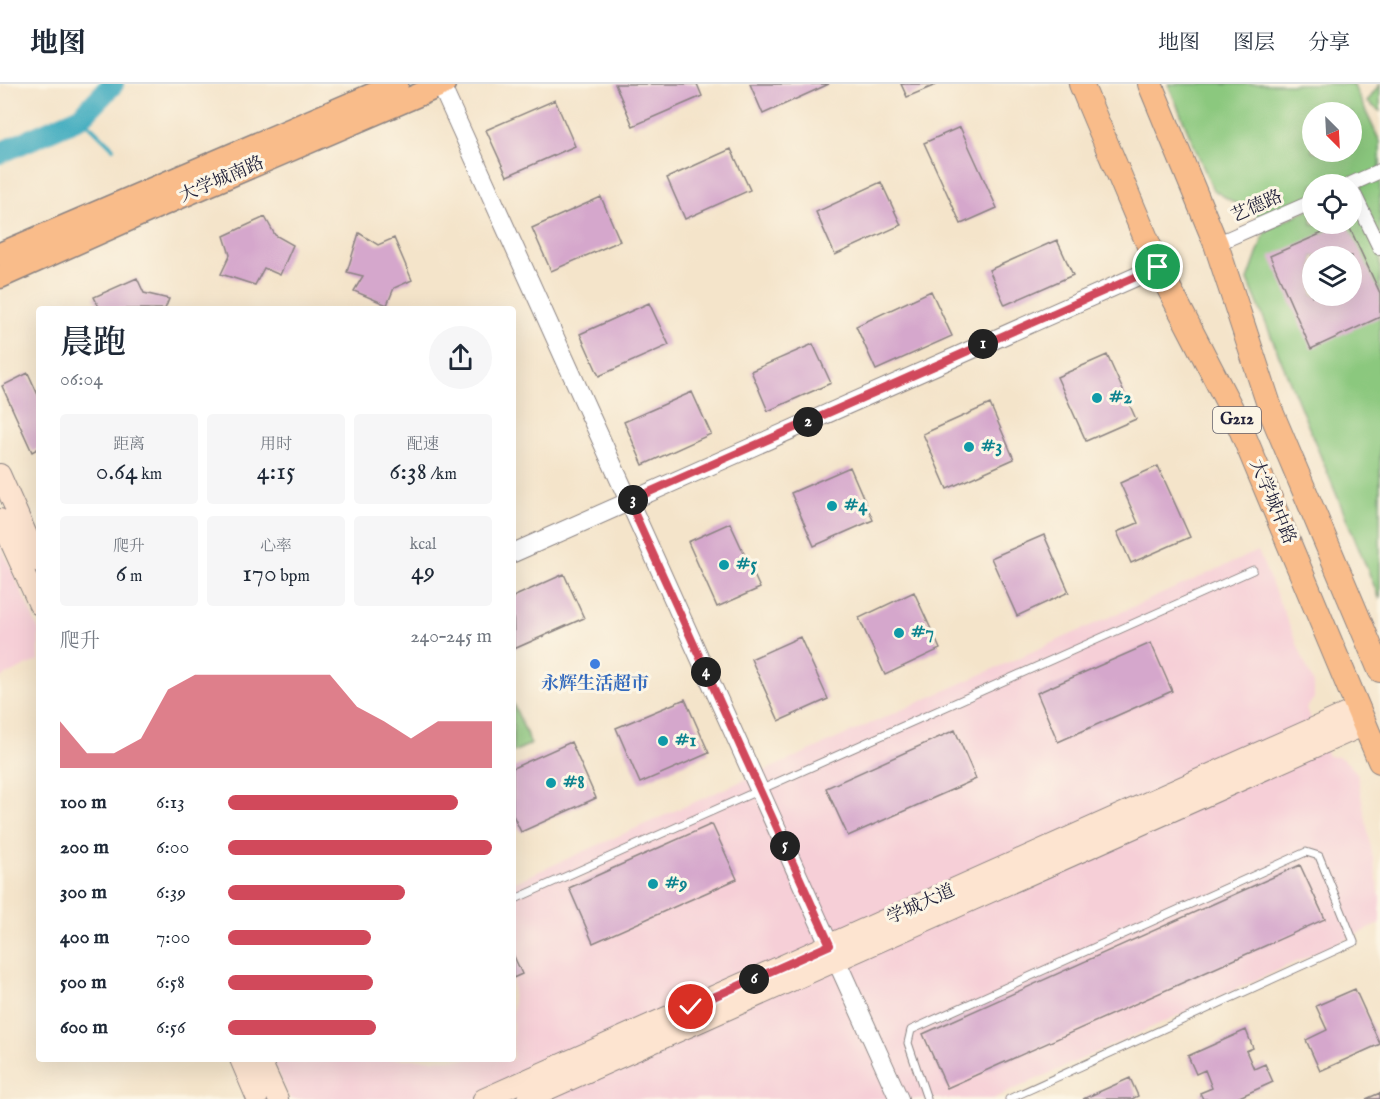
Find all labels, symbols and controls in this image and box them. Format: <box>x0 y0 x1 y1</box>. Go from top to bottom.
text: 地图 <box>30 27 86 62</box>
text: 地图 <box>1158 30 1200 57</box>
text: 图层 <box>1233 30 1275 57</box>
text: 分享 <box>1308 30 1350 57</box>
north arrow <box>1302 102 1362 162</box>
map controls <box>1302 102 1362 306</box>
street label: 大学城南路 <box>176 152 268 208</box>
button: locate <box>1302 174 1362 234</box>
street label: 艺德路 <box>1228 186 1286 228</box>
pin <box>1132 241 1183 292</box>
button: layers <box>1302 246 1362 306</box>
icon: arrive <box>1141 250 1174 283</box>
text: 晨跑 <box>60 323 126 365</box>
button: share <box>429 326 492 389</box>
pin: 1 <box>968 329 998 359</box>
text: 1 <box>980 334 986 354</box>
text: 06:04 <box>60 367 103 392</box>
place label: #2 <box>1109 387 1132 410</box>
marker: #2 <box>1090 391 1104 405</box>
pin: 2 <box>793 407 823 437</box>
road number: G212 <box>1213 407 1261 433</box>
text: 2 <box>804 412 812 432</box>
text: 距离 <box>113 435 145 455</box>
text: 用时 <box>260 435 292 455</box>
text: 配速 <box>407 435 439 455</box>
place label: #3 <box>981 436 1002 459</box>
marker: #3 <box>962 440 976 454</box>
text: 0.64 <box>96 455 138 488</box>
text: 4:15 <box>257 455 295 488</box>
text: 6:38 <box>389 455 427 488</box>
street label: 大学城中路 <box>1244 456 1300 548</box>
text: km <box>138 465 162 485</box>
text: /km <box>427 465 457 485</box>
pin: 3 <box>618 485 648 515</box>
text: 3 <box>630 490 636 510</box>
place label: #4 <box>844 495 868 518</box>
marker: #4 <box>825 499 839 513</box>
text: kcal <box>410 535 436 555</box>
text: 爬升 <box>113 537 145 557</box>
text: 心率 <box>260 537 292 557</box>
place label: #5 <box>736 554 757 577</box>
text: 49 <box>411 555 435 588</box>
text: 6 <box>116 557 127 590</box>
text: 170 <box>242 557 277 590</box>
marker: #5 <box>717 558 731 572</box>
text: m <box>127 567 142 587</box>
text: bpm <box>277 567 310 587</box>
place label: #7 <box>911 622 934 645</box>
text: 240–245 m <box>410 624 492 649</box>
marker: #7 <box>892 626 906 640</box>
text: 爬升 <box>60 629 100 654</box>
marker: 永辉生活超市 <box>588 657 602 671</box>
pin: 4 <box>691 657 721 687</box>
text: 4 <box>702 662 710 682</box>
place label: 永辉生活超市 <box>541 673 649 696</box>
place label: #1 <box>675 730 696 753</box>
marker: #1 <box>656 734 670 748</box>
place label: #8 <box>563 772 585 795</box>
marker: #8 <box>544 776 558 790</box>
text: 100 m <box>60 790 107 815</box>
text: 6:13 <box>156 790 185 815</box>
pin: 5 <box>770 831 800 861</box>
text: 200 m <box>60 835 109 860</box>
text: 6:00 <box>156 835 189 860</box>
text: 5 <box>782 836 788 856</box>
place label: #9 <box>665 873 687 896</box>
marker: #9 <box>646 877 660 891</box>
text: 300 m <box>60 880 107 905</box>
text: 6:39 <box>156 880 186 905</box>
street label: 学城大道 <box>883 880 959 930</box>
text: 400 m <box>60 925 109 950</box>
text: 7:00 <box>156 925 190 950</box>
pin: 6 <box>739 964 769 994</box>
text: 6 <box>751 969 757 989</box>
text: 500 m <box>60 970 107 995</box>
text: 6:58 <box>156 970 185 995</box>
pin <box>665 981 716 1032</box>
icon: check <box>674 990 707 1023</box>
text: 600 m <box>60 1015 108 1040</box>
text: 6:56 <box>156 1015 185 1040</box>

